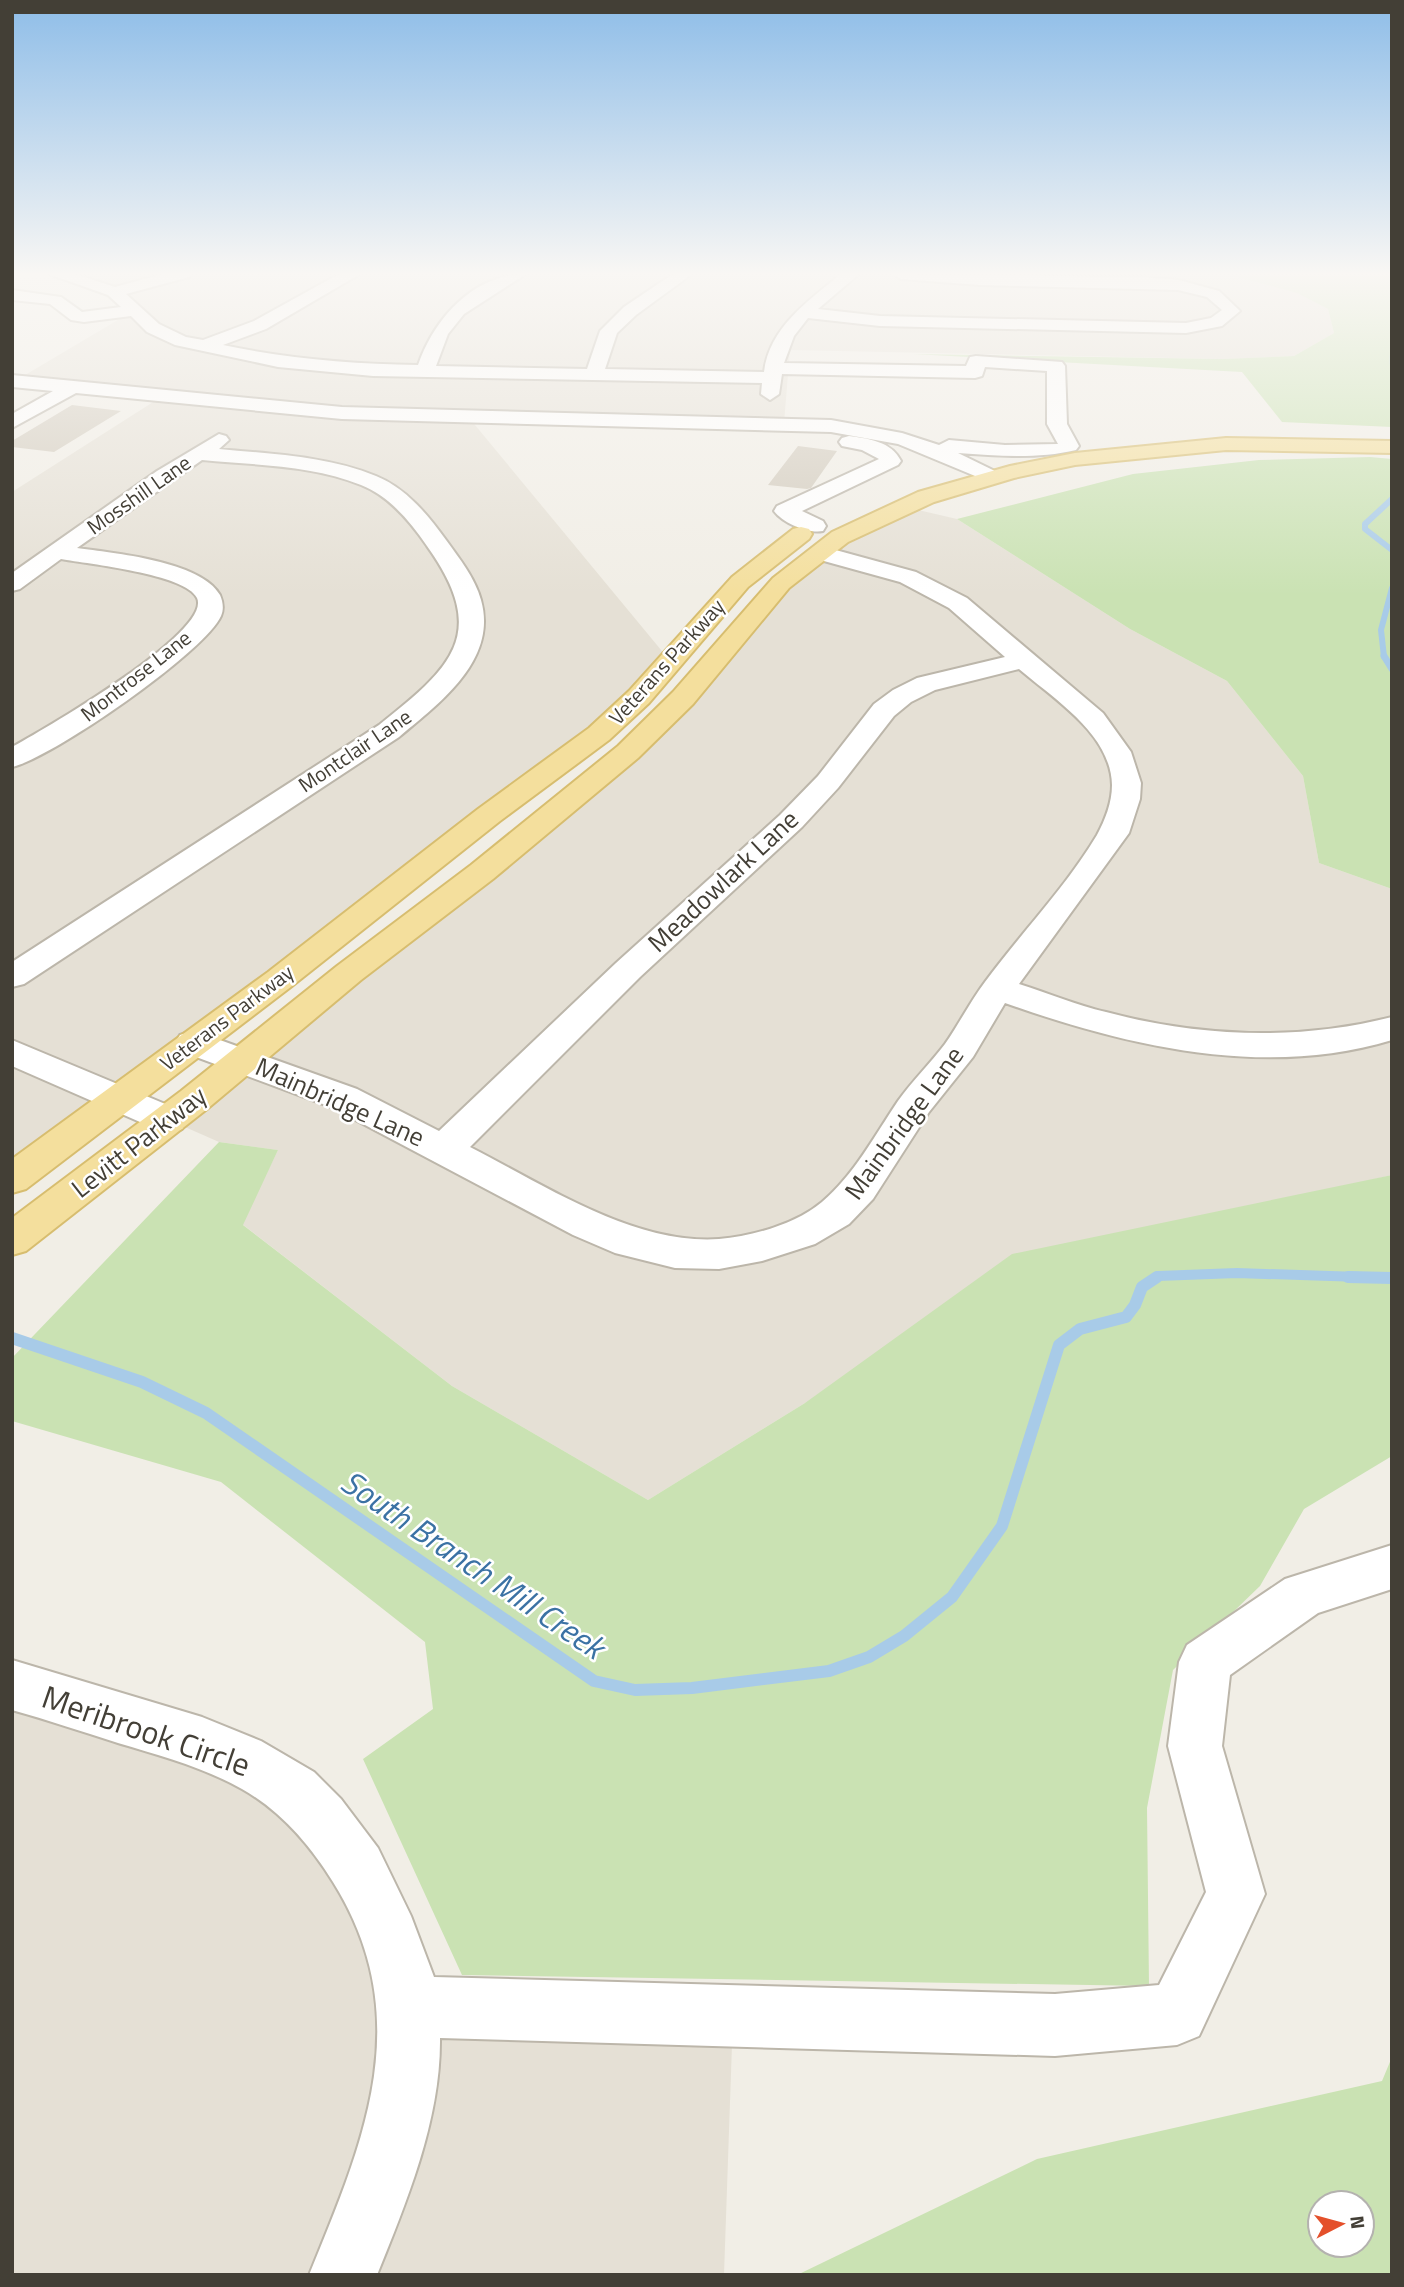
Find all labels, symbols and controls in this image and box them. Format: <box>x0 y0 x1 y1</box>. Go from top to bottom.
street label: Mosshill Lane <box>80 446 197 542</box>
street label: Veterans Parkway <box>601 591 732 732</box>
street label: Montrose Lane <box>73 622 198 729</box>
street label: Montclair Lane <box>291 700 418 800</box>
street label: Meadowlark Lane <box>638 800 807 961</box>
street label: Veterans Parkway <box>153 956 300 1078</box>
street label: Mainbridge Lane <box>834 1038 973 1208</box>
street label: Mainbridge Lane <box>249 1047 431 1156</box>
street label: Levitt Parkway <box>63 1076 215 1207</box>
water label: South Branch Mill Creek <box>331 1457 618 1673</box>
street label: Meribrook Circle <box>36 1672 257 1788</box>
north arrow <box>1306 2189 1376 2259</box>
text: N <box>1343 2214 1374 2230</box>

